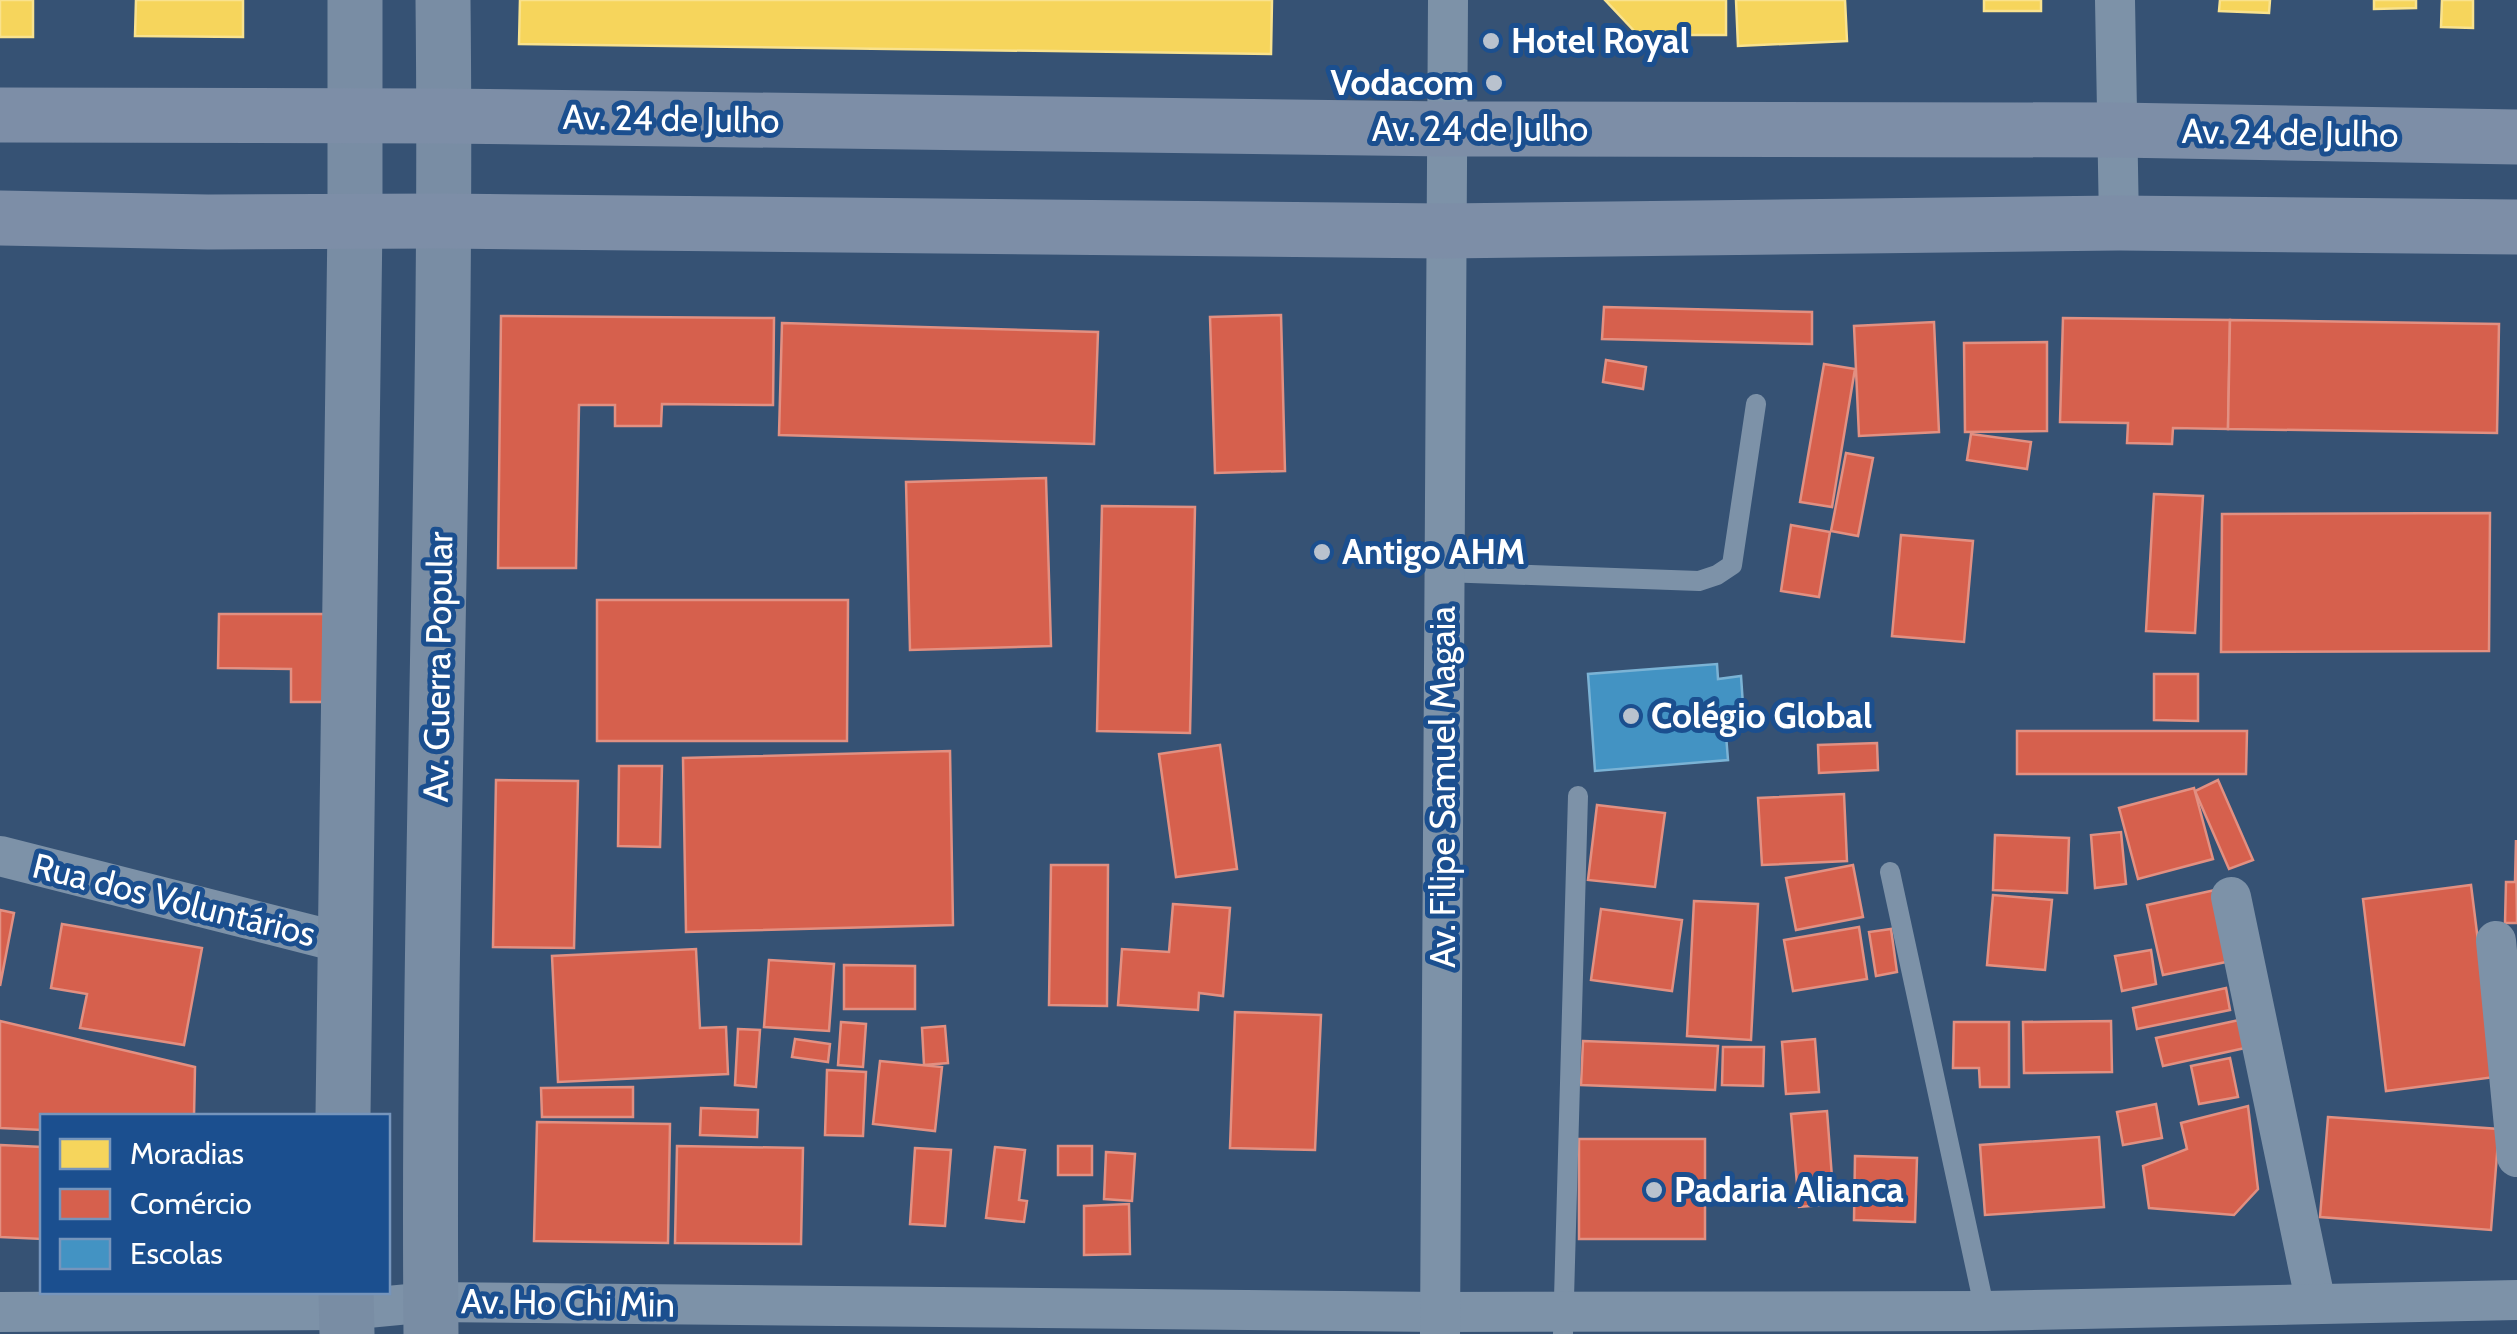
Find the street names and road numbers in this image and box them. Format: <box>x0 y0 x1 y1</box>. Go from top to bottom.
street label: Av. 24 de Julho <box>562 95 780 142</box>
street label: Av. 24 de Julho <box>1372 107 1588 150</box>
street label: Av. 24 de Julho <box>2181 109 2399 156</box>
street label: Av. Guerra Popular <box>414 531 461 803</box>
street label: Av. Filipe Samuel Magaia <box>1421 606 1464 968</box>
street label: Rua dos Voluntários <box>28 844 320 955</box>
street label: Av. Ho Chi Min <box>461 1279 675 1326</box>

